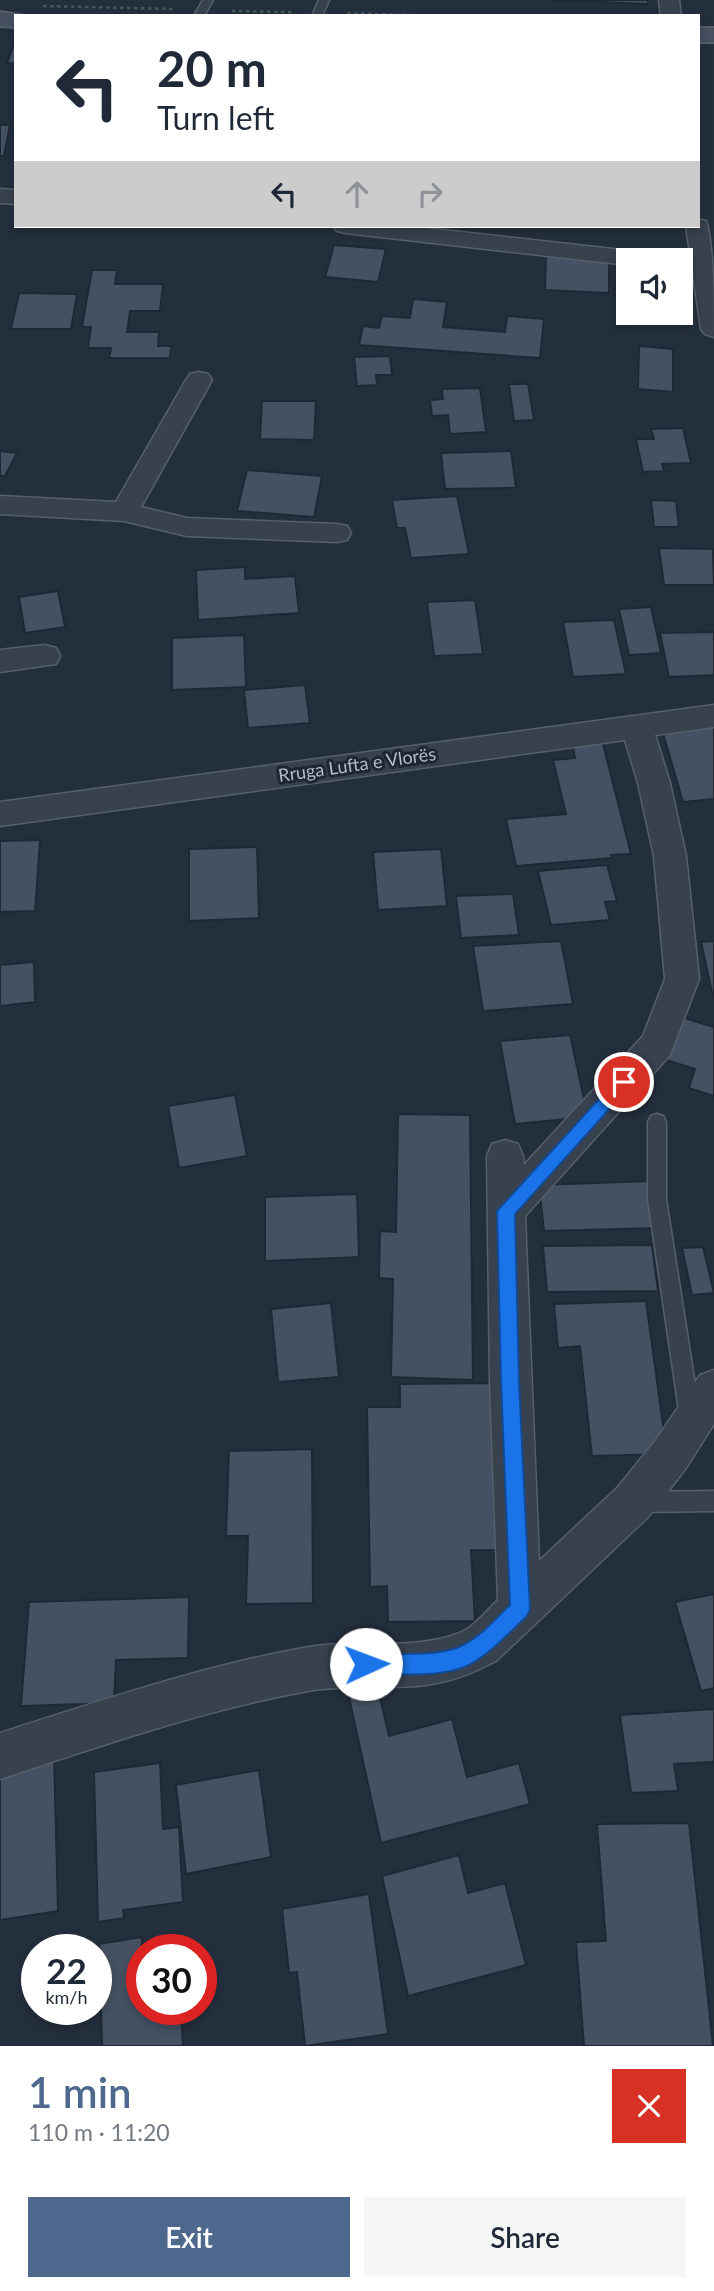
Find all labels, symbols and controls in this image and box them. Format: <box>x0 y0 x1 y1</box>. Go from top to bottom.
text: 20 m <box>157 39 267 97</box>
icon: left <box>42 42 133 133</box>
text: Turn left <box>157 98 274 137</box>
icon: left <box>265 175 303 213</box>
icon: ahead <box>338 175 376 213</box>
icon: right <box>411 175 449 213</box>
map controls <box>616 248 693 325</box>
button: sound <box>616 248 693 325</box>
street label: Rruga Lufta e Vlorës <box>277 742 437 786</box>
pin <box>594 1052 654 1112</box>
icon: arrive <box>605 1063 643 1101</box>
position arrow <box>329 1627 403 1701</box>
speed limit sign: 30 <box>126 1934 217 2025</box>
text: 22 <box>46 1949 87 1991</box>
text: km/h <box>45 1986 88 2008</box>
text: 1 min <box>28 2067 132 2117</box>
button: close <box>612 2069 686 2143</box>
text: 110 m · 11:20 <box>28 2118 170 2146</box>
button: Exit <box>28 2197 350 2277</box>
button: Share <box>364 2197 686 2277</box>

